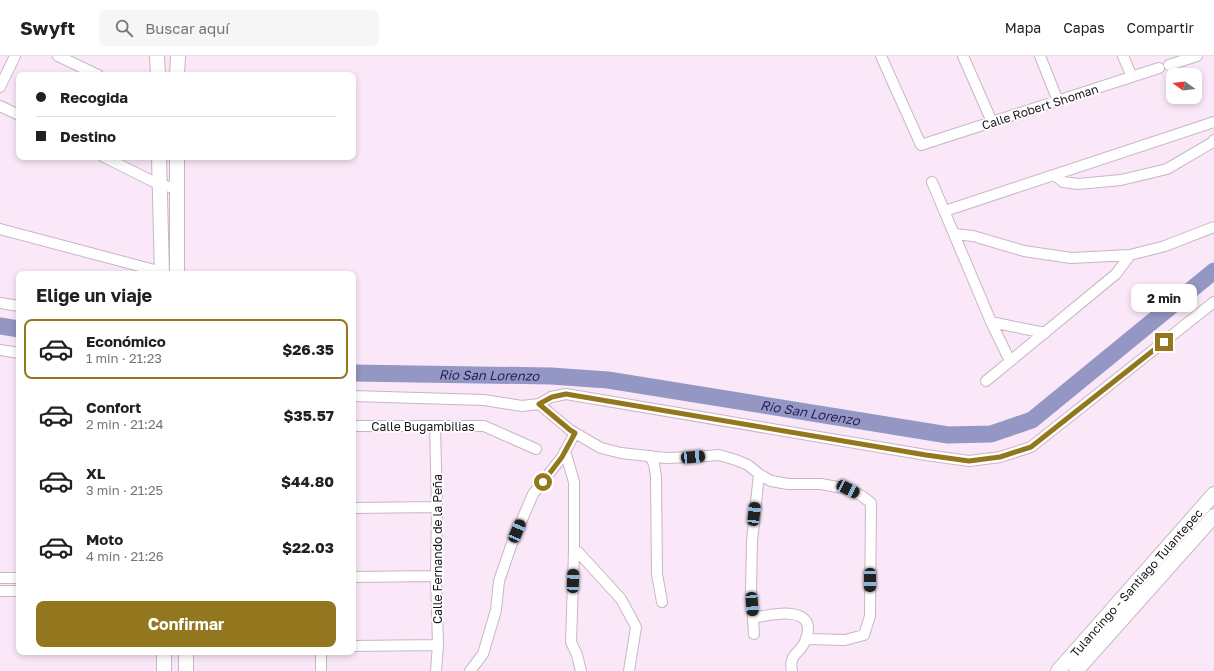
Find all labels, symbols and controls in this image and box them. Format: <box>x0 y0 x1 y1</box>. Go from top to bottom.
search box <box>99 10 379 46</box>
text: Swyft <box>20 16 75 39</box>
icon: search <box>113 17 135 39</box>
text: Buscar aquí <box>145 19 229 37</box>
text: Mapa <box>1005 19 1041 36</box>
text: Capas <box>1063 19 1105 36</box>
text: Compartir <box>1127 19 1194 36</box>
north arrow <box>1166 68 1202 104</box>
map controls <box>1166 68 1202 104</box>
street label: Calle Robert Shoman <box>980 81 1100 133</box>
text: Recogida <box>60 88 128 106</box>
text: Destino <box>60 127 116 145</box>
text: Elige un viaje <box>36 284 152 306</box>
callout: 2 min <box>1131 284 1197 312</box>
text: 2 min <box>1147 290 1181 306</box>
icon: car <box>38 331 74 367</box>
text: Económico <box>86 332 166 350</box>
route end <box>1155 333 1173 351</box>
text: $26.35 <box>282 340 334 358</box>
text: 1 min · 21:23 <box>86 350 162 366</box>
water label: Rio San Lorenzo <box>439 366 540 384</box>
icon: car <box>38 397 74 433</box>
water label: Rio San Lorenzo <box>759 397 862 429</box>
text: Confort <box>86 398 141 416</box>
text: $35.57 <box>284 406 334 424</box>
text: 2 min · 21:24 <box>86 416 163 432</box>
street label: Calle Bugambilias <box>371 419 475 434</box>
car <box>681 450 705 464</box>
icon: car <box>38 463 74 499</box>
text: XL <box>86 464 105 482</box>
text: $44.80 <box>281 472 334 490</box>
route start <box>534 473 552 491</box>
street label: Calle Fernando de la Peña <box>430 474 445 624</box>
car <box>835 478 861 500</box>
text: 3 min · 21:25 <box>86 482 163 498</box>
car <box>747 501 761 527</box>
street label: Tulancingo - Santiago Tulantepec <box>1067 505 1206 660</box>
car <box>507 518 527 544</box>
icon: car <box>38 529 74 565</box>
text: Moto <box>86 530 123 548</box>
text: $22.03 <box>282 538 334 556</box>
text: 4 min · 21:26 <box>86 548 164 564</box>
car <box>864 568 876 592</box>
car <box>567 569 579 593</box>
car <box>745 592 759 616</box>
button: Confirmar <box>36 601 336 647</box>

